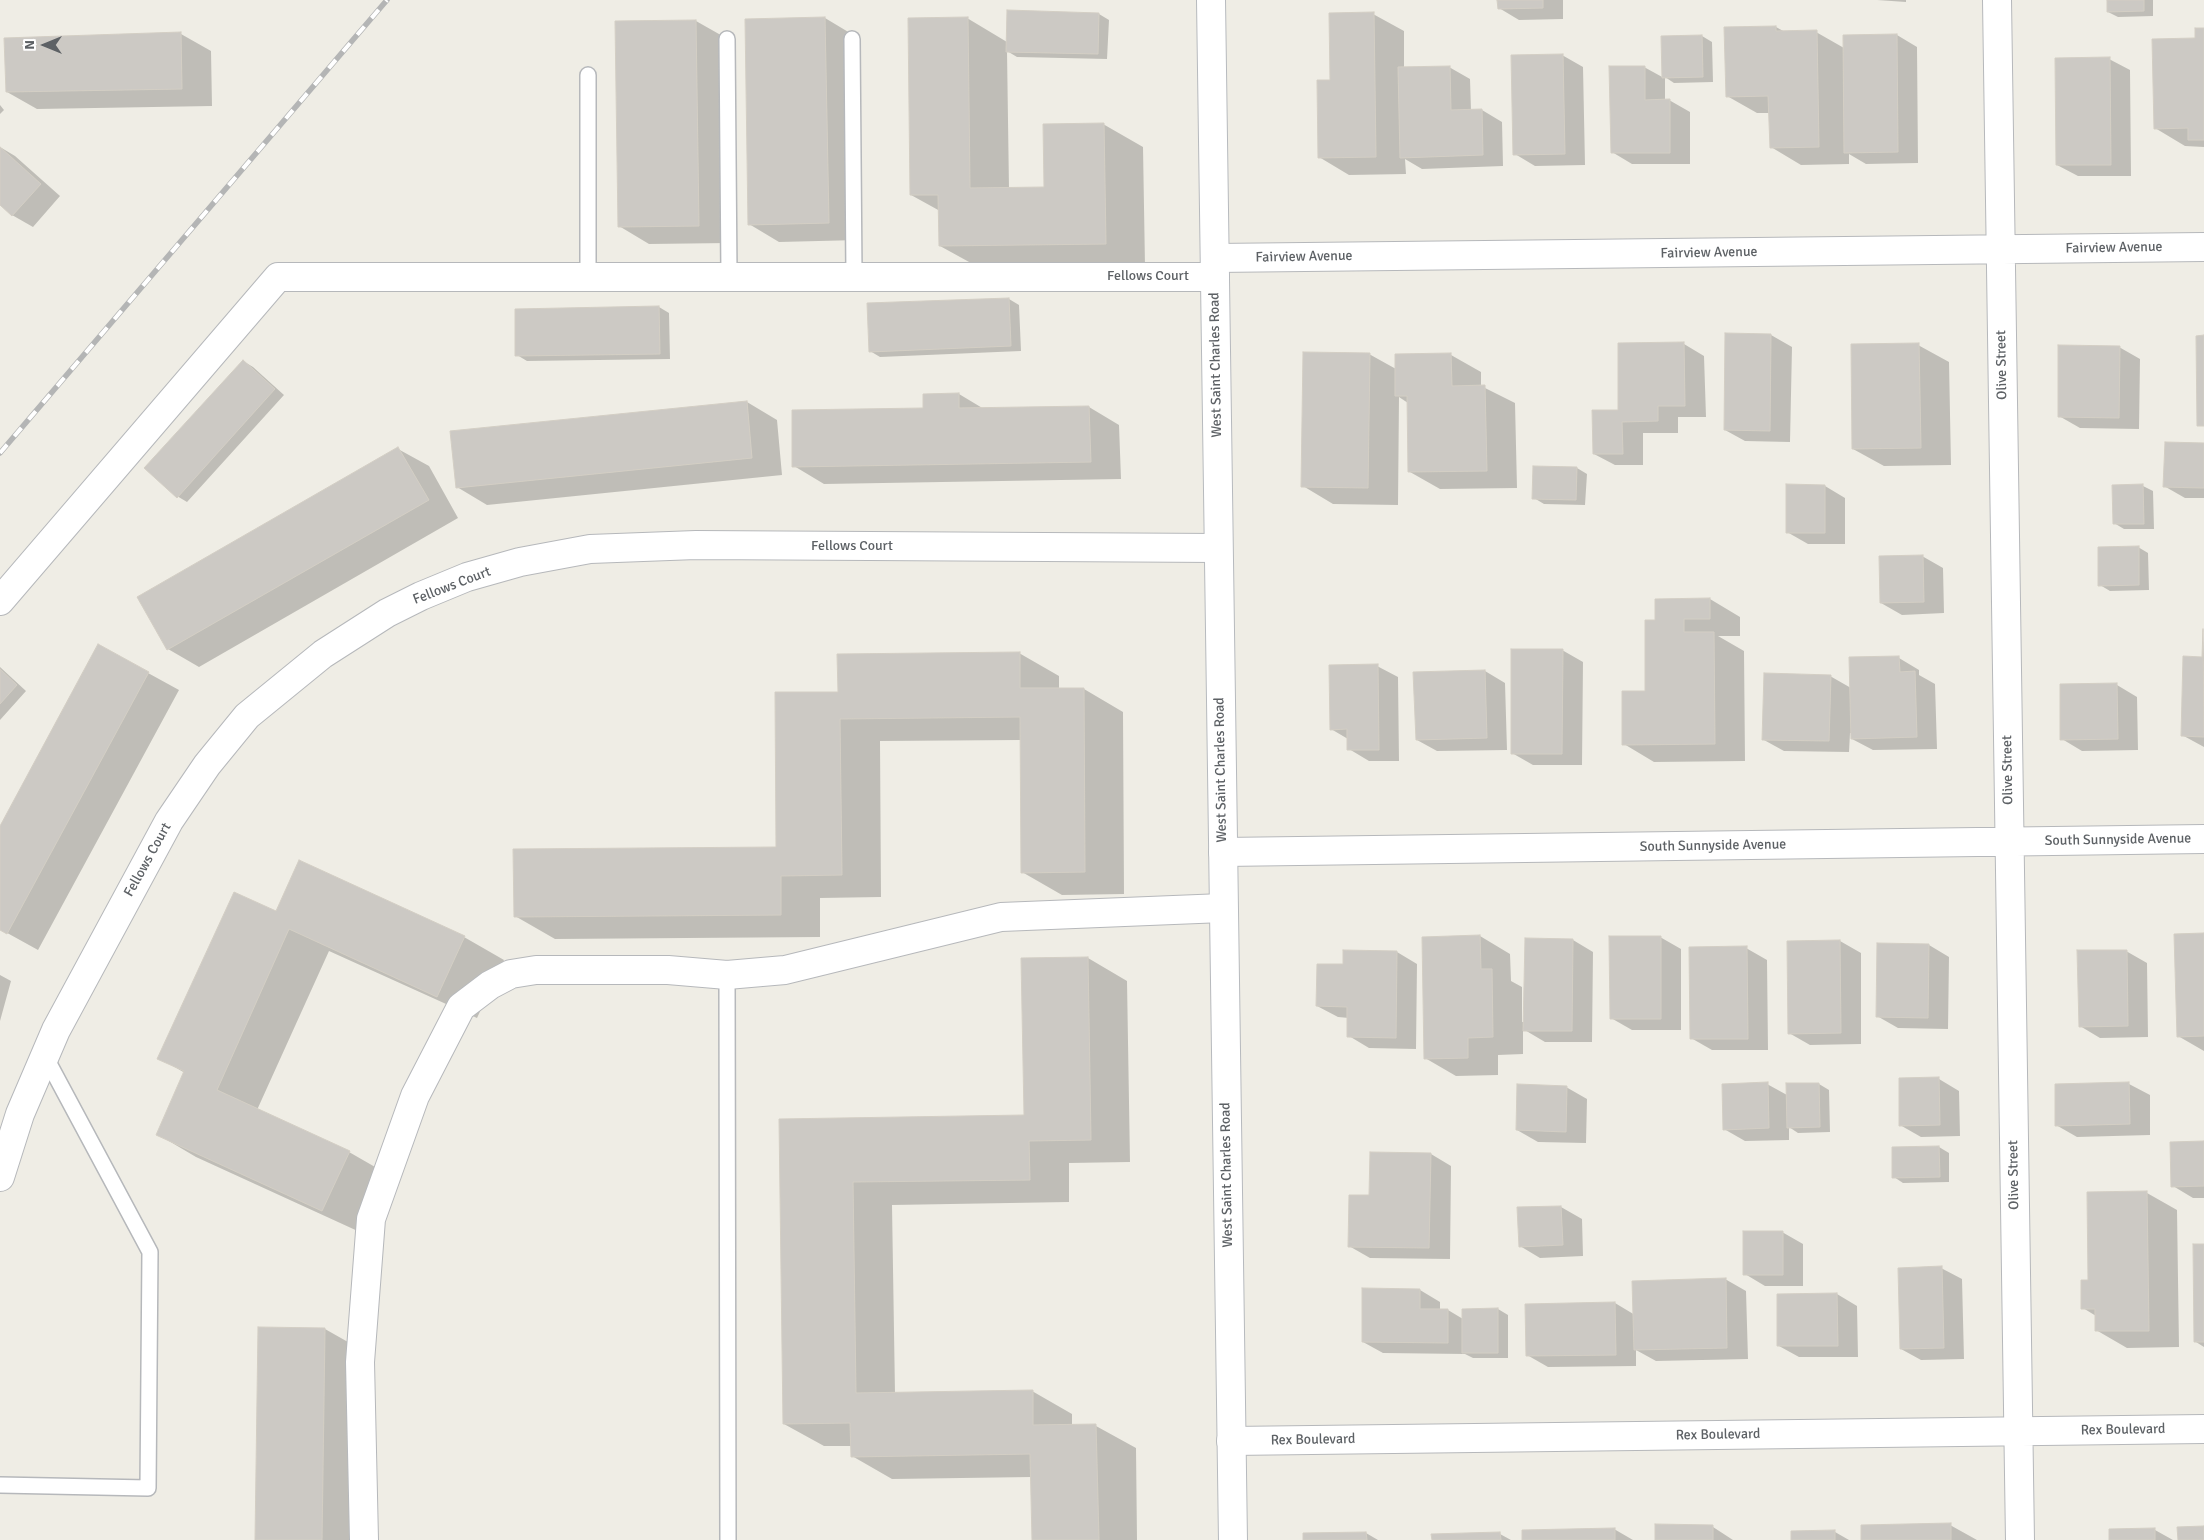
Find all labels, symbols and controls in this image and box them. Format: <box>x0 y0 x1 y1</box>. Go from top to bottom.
north arrow <box>20 20 70 70</box>
text: N <box>21 40 38 50</box>
street label: Fairview Avenue <box>2065 239 2163 257</box>
street label: Fairview Avenue <box>1660 244 1758 262</box>
street label: Fairview Avenue <box>1255 248 1353 266</box>
street label: Fellows Court <box>1107 268 1189 284</box>
street label: West Saint Charles Road <box>1206 292 1226 438</box>
street label: Olive Street <box>1993 330 2011 400</box>
street label: Fellows Court <box>811 538 893 554</box>
street label: Fellows Court <box>411 563 493 609</box>
street label: West Saint Charles Road <box>1211 697 1231 843</box>
street label: Olive Street <box>1999 735 2017 805</box>
street label: Fellows Court <box>121 820 175 900</box>
street label: South Sunnyside Avenue <box>2045 830 2191 850</box>
street label: South Sunnyside Avenue <box>1640 836 1786 856</box>
street label: West Saint Charles Road <box>1217 1102 1237 1248</box>
street label: Olive Street <box>2005 1140 2023 1210</box>
street label: Rex Boulevard <box>2080 1421 2166 1439</box>
street label: Rex Boulevard <box>1675 1426 1761 1444</box>
street label: Rex Boulevard <box>1270 1431 1356 1449</box>

